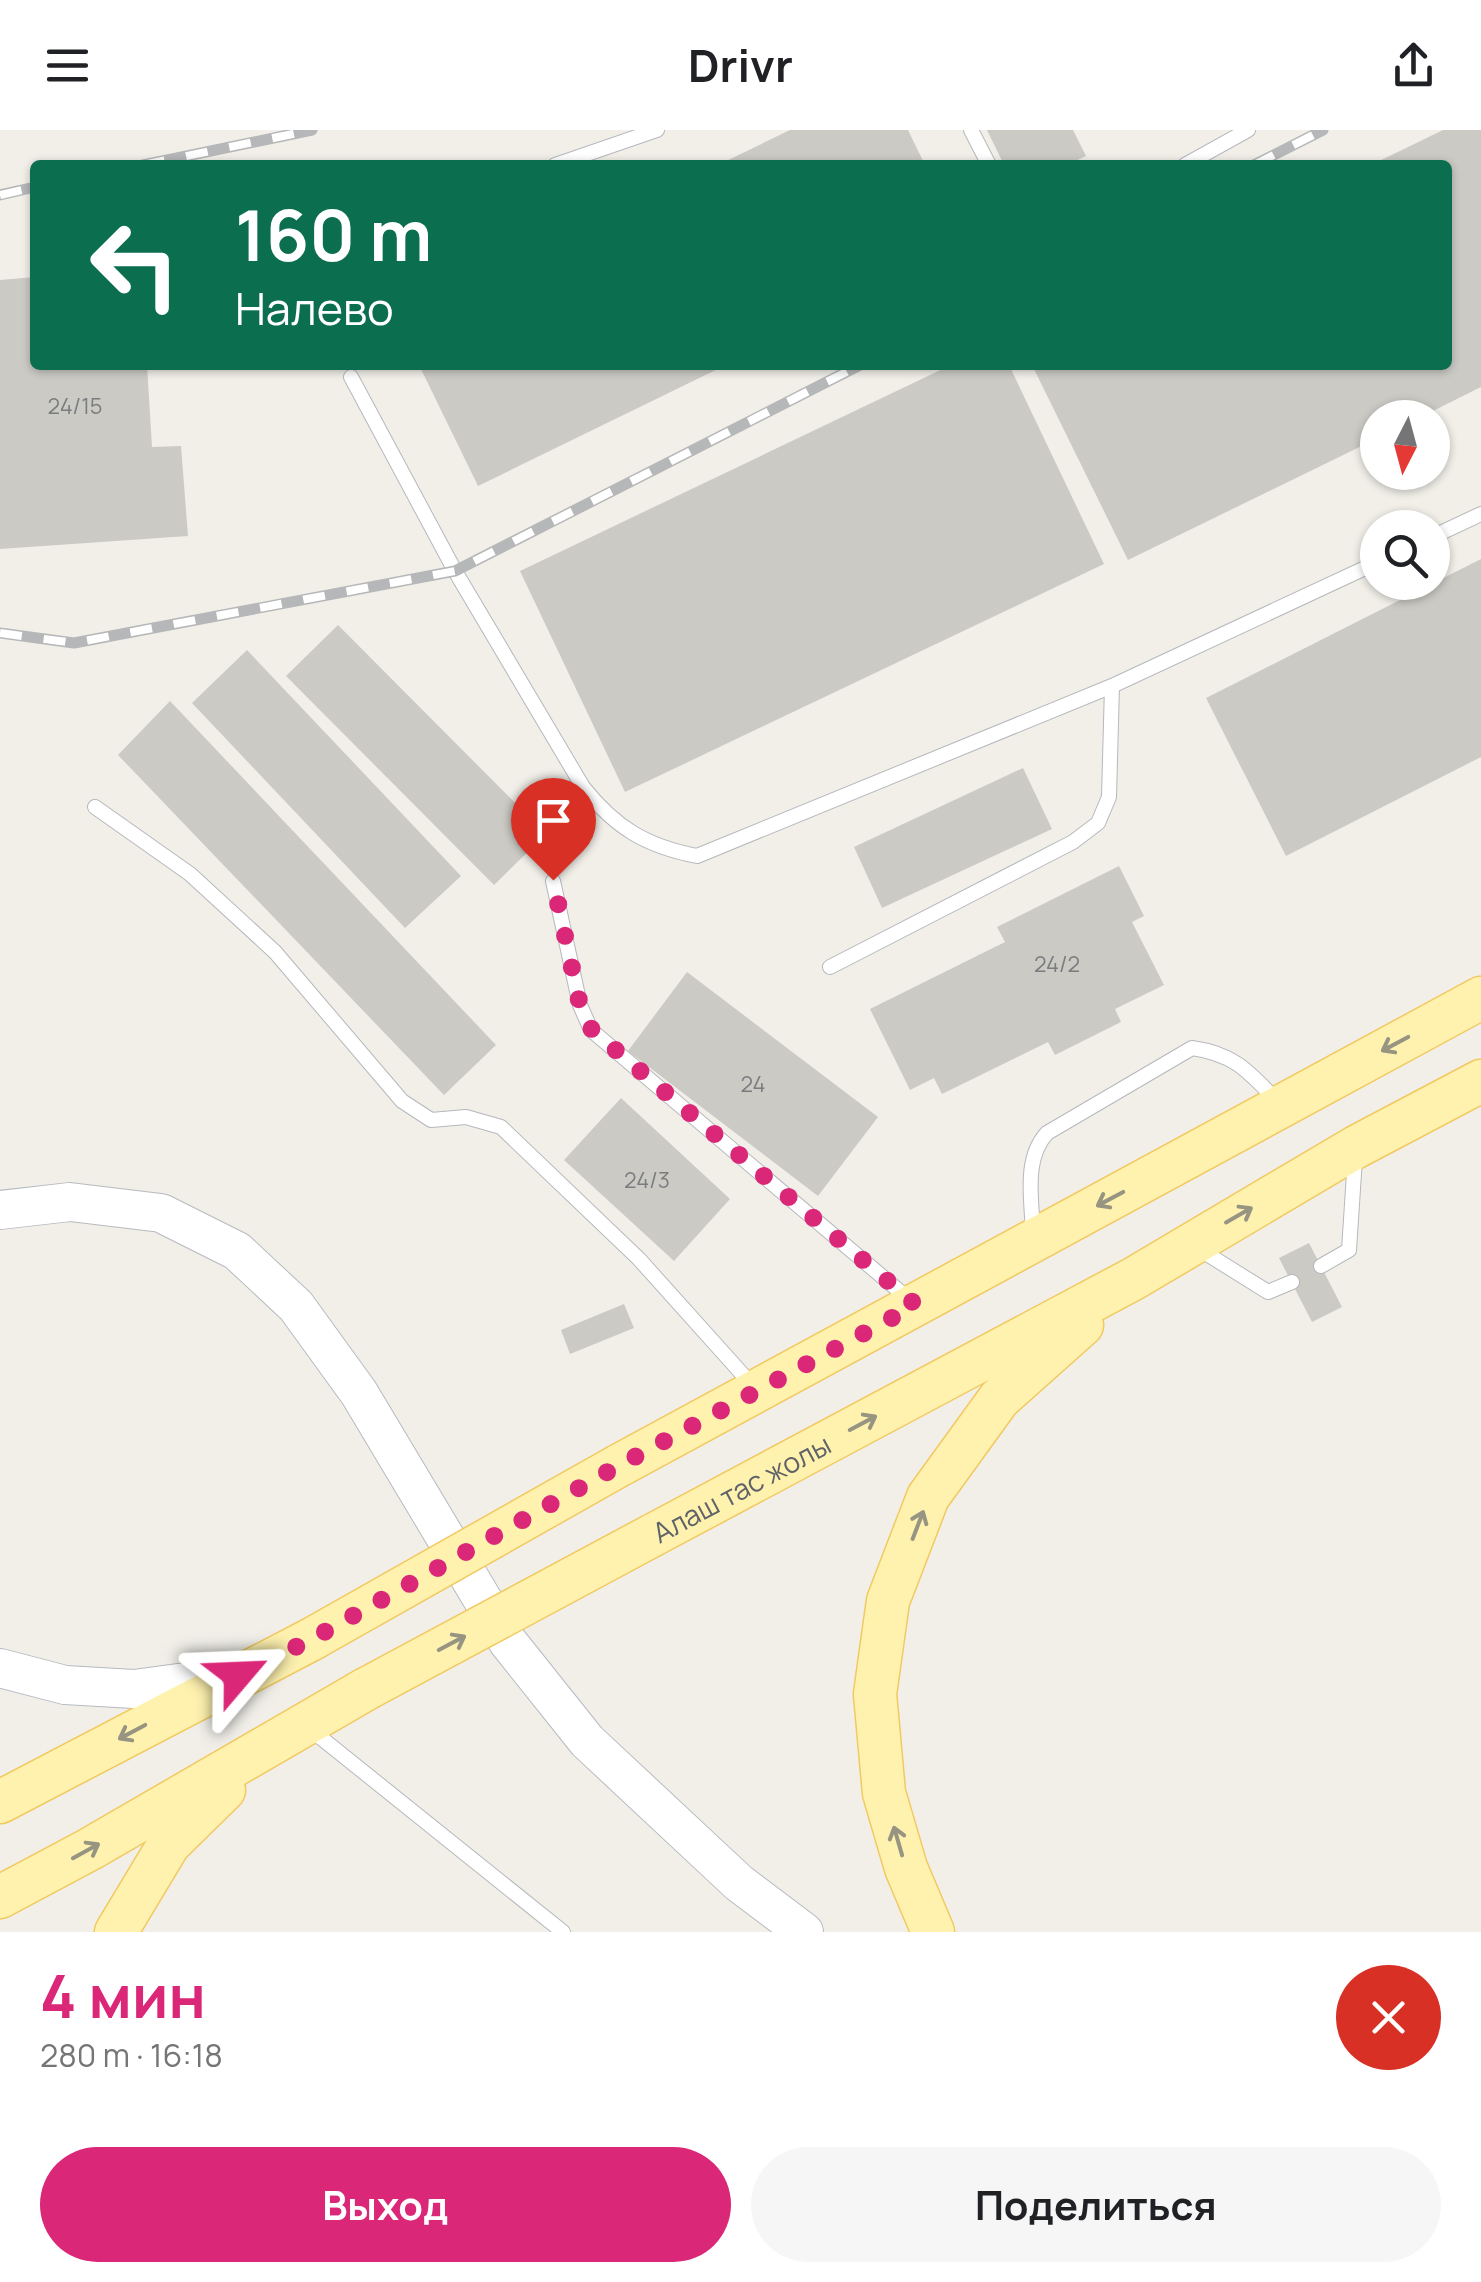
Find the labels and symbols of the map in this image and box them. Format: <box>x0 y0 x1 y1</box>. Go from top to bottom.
house number: 24/15 <box>48 391 102 421</box>
north arrow <box>1360 400 1450 490</box>
pin <box>511 778 596 881</box>
house number: 24/2 <box>1034 949 1080 979</box>
one-way arrow <box>1381 1035 1411 1054</box>
house number: 24 <box>740 1069 766 1099</box>
house number: 24/3 <box>624 1165 670 1195</box>
one-way arrow <box>1095 1190 1125 1209</box>
one-way arrow <box>1224 1204 1253 1224</box>
one-way arrow <box>848 1413 877 1432</box>
street label: Алаш тас жолы <box>645 1425 837 1551</box>
one-way arrow <box>910 1510 928 1541</box>
position arrow <box>186 1623 290 1727</box>
one-way arrow <box>437 1633 467 1652</box>
one-way arrow <box>118 1722 148 1742</box>
one-way arrow <box>888 1826 906 1857</box>
one-way arrow <box>71 1841 100 1861</box>

